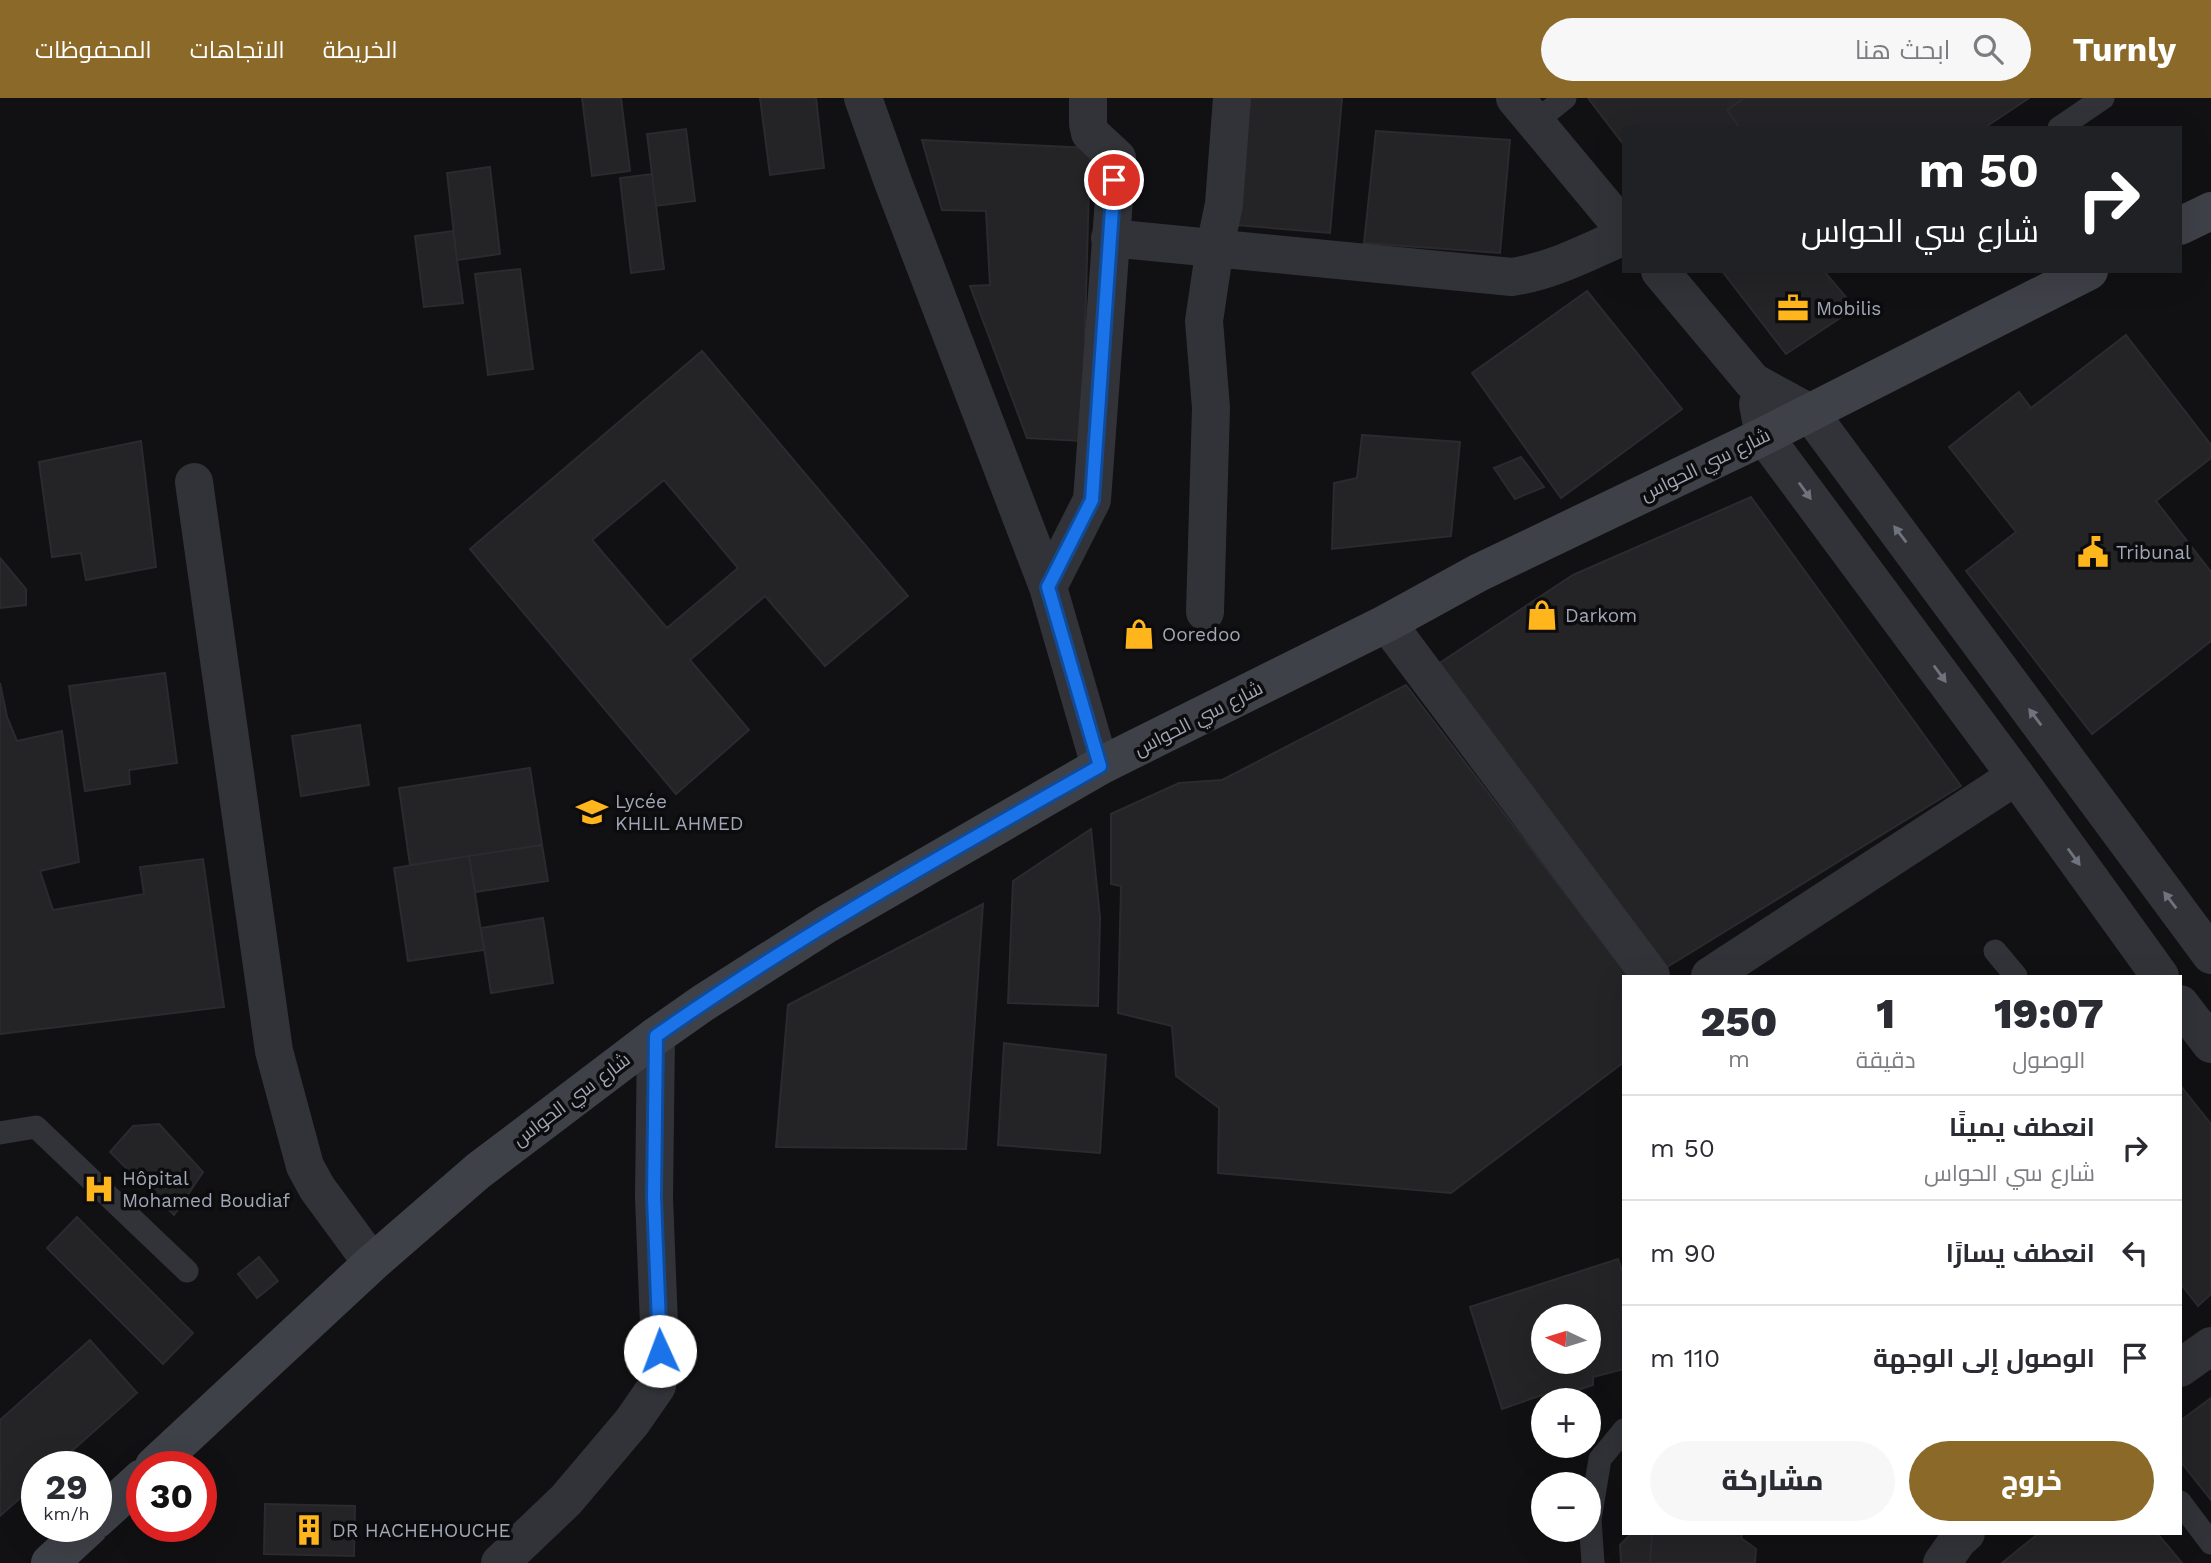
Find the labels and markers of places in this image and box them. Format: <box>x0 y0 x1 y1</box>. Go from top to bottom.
pin <box>1084 150 1144 210</box>
office icon: Mobilis <box>1776 291 1810 325</box>
place label: Mobilis <box>1816 297 1881 320</box>
public building icon: Tribunal <box>2076 535 2110 569</box>
place label: Tribunal <box>2116 541 2191 564</box>
shop icon: Darkom <box>1525 598 1559 632</box>
place label: Darkom <box>1565 604 1637 627</box>
shop icon: Ooredoo <box>1122 617 1156 651</box>
place label: Ooredoo <box>1162 623 1241 646</box>
place label: Lycée KHLIL AHMED <box>615 790 744 835</box>
school or university icon: Lycée KHLIL AHMED <box>575 795 609 829</box>
place label: Hôpital Mohamed Boudiaf <box>122 1167 291 1212</box>
hospital icon: Hôpital Mohamed Boudiaf <box>82 1172 116 1206</box>
building icon: DR HACHEHOUCHE <box>292 1513 326 1547</box>
place label: DR HACHEHOUCHE <box>332 1519 511 1542</box>

